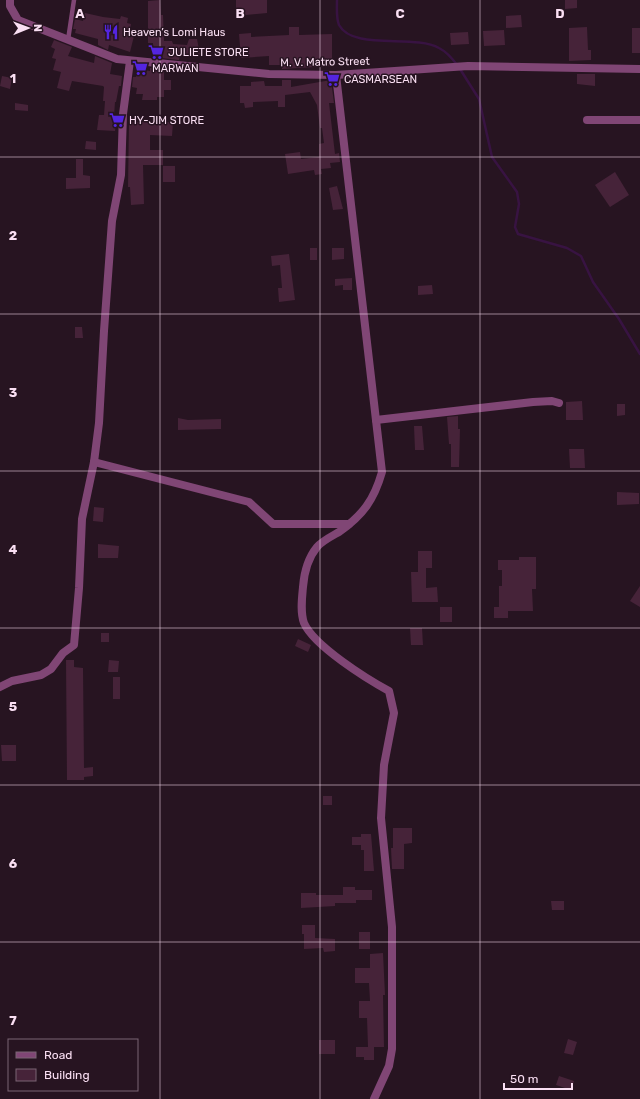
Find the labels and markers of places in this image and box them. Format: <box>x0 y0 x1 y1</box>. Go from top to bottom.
restaurant icon: Heaven’s Lomi Haus <box>102 23 120 41</box>
place label: Heaven’s Lomi Haus <box>123 26 226 39</box>
supermarket icon: JULIETE STORE <box>147 43 165 61</box>
place label: JULIETE STORE <box>168 46 249 59</box>
supermarket icon: MARWAN <box>131 59 149 77</box>
place label: MARWAN <box>152 62 199 75</box>
supermarket icon: CASMARSEAN <box>323 70 341 88</box>
place label: CASMARSEAN <box>344 73 417 86</box>
supermarket icon: HY-JIM STORE <box>108 111 126 129</box>
place label: HY-JIM STORE <box>129 114 204 127</box>

